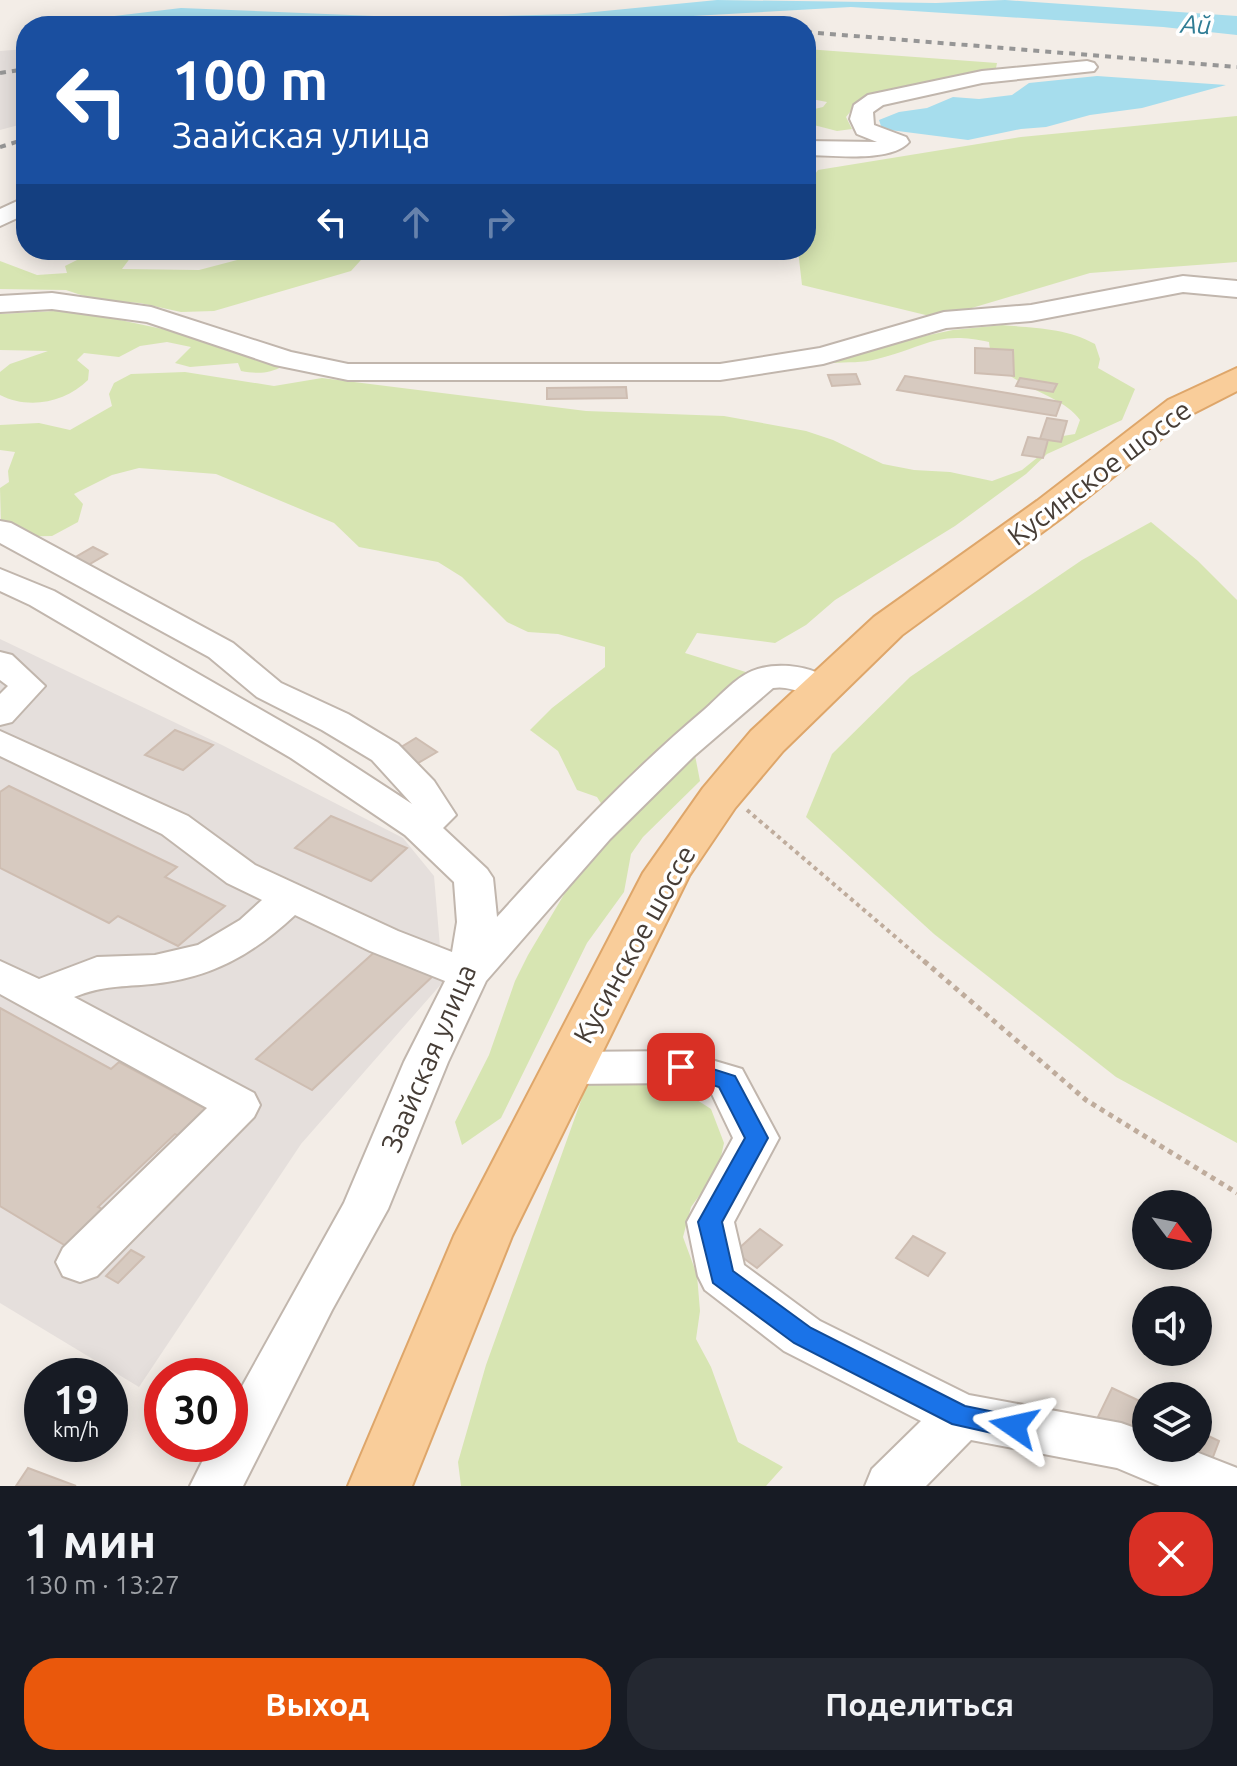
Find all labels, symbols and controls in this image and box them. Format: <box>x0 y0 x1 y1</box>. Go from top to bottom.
water label: Ай <box>1178 9 1212 39</box>
icon: left <box>40 48 144 152</box>
text: 100 m <box>172 48 328 111</box>
text: Заайская улица <box>172 114 430 155</box>
icon: left <box>310 200 354 244</box>
icon: ahead <box>394 200 438 244</box>
icon: right <box>478 200 522 244</box>
street label: Кусинское шоссе <box>1001 393 1197 551</box>
street label: Кусинское шоссе <box>567 840 701 1048</box>
street label: Заайская улица <box>374 959 482 1157</box>
pin <box>647 1033 715 1101</box>
icon: arrive <box>659 1045 703 1089</box>
north arrow <box>1132 1190 1212 1270</box>
map controls <box>1132 1190 1212 1462</box>
button: sound <box>1132 1286 1212 1366</box>
speed limit sign: 30 <box>144 1358 248 1462</box>
text: 19 <box>53 1377 99 1422</box>
button: layers <box>1132 1382 1212 1462</box>
position arrow <box>972 1384 1056 1468</box>
text: km/h <box>53 1418 99 1441</box>
button: close <box>1129 1512 1213 1596</box>
text: 1 мин <box>24 1513 156 1567</box>
text: 130 m · 13:27 <box>24 1570 180 1599</box>
button: Выход <box>24 1658 611 1750</box>
button: Поделиться <box>627 1658 1213 1750</box>

